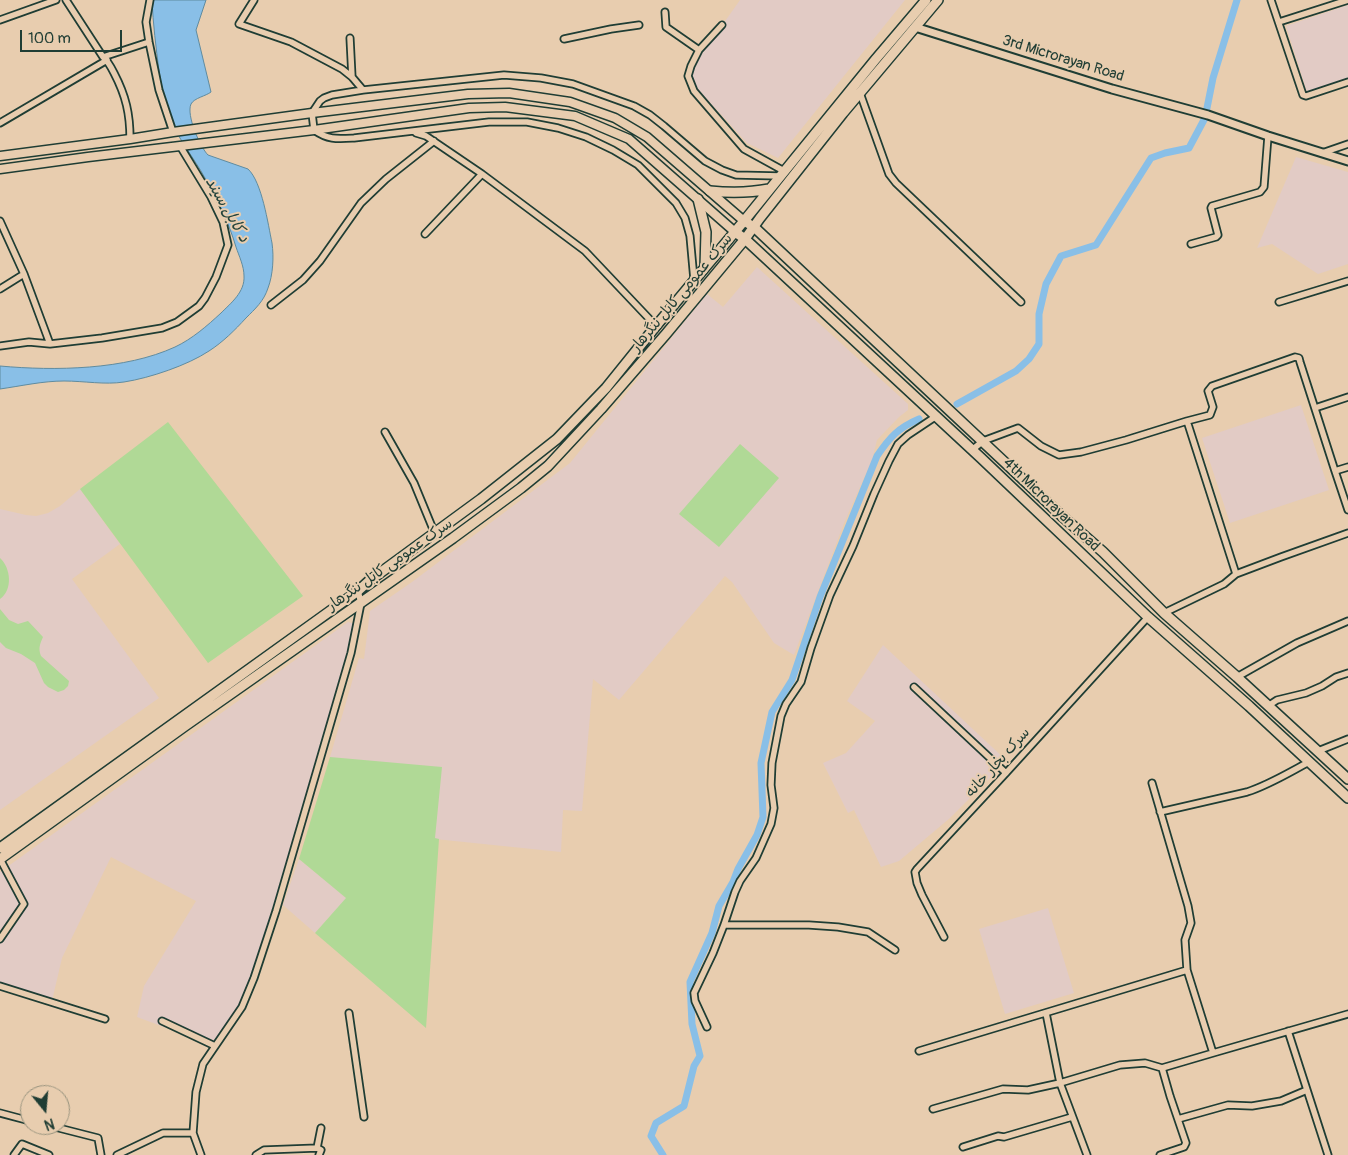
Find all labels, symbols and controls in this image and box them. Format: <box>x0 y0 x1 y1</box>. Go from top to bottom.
scale bar <box>22 20 125 52</box>
text: 100 m <box>28 29 71 48</box>
street label: 3rd Microrayan Road <box>1000 32 1126 86</box>
water label: د کابل سيند <box>201 174 253 246</box>
street label: سرک عمومی کابل ننگرهار <box>627 230 737 356</box>
street label: 4th Microrayan Road <box>999 454 1103 556</box>
street label: سرک عمومی کابل ننگرهار <box>324 515 456 615</box>
street label: سرک بخار خانه <box>962 724 1034 802</box>
north arrow <box>20 1085 70 1135</box>
text: N <box>42 1114 56 1133</box>

